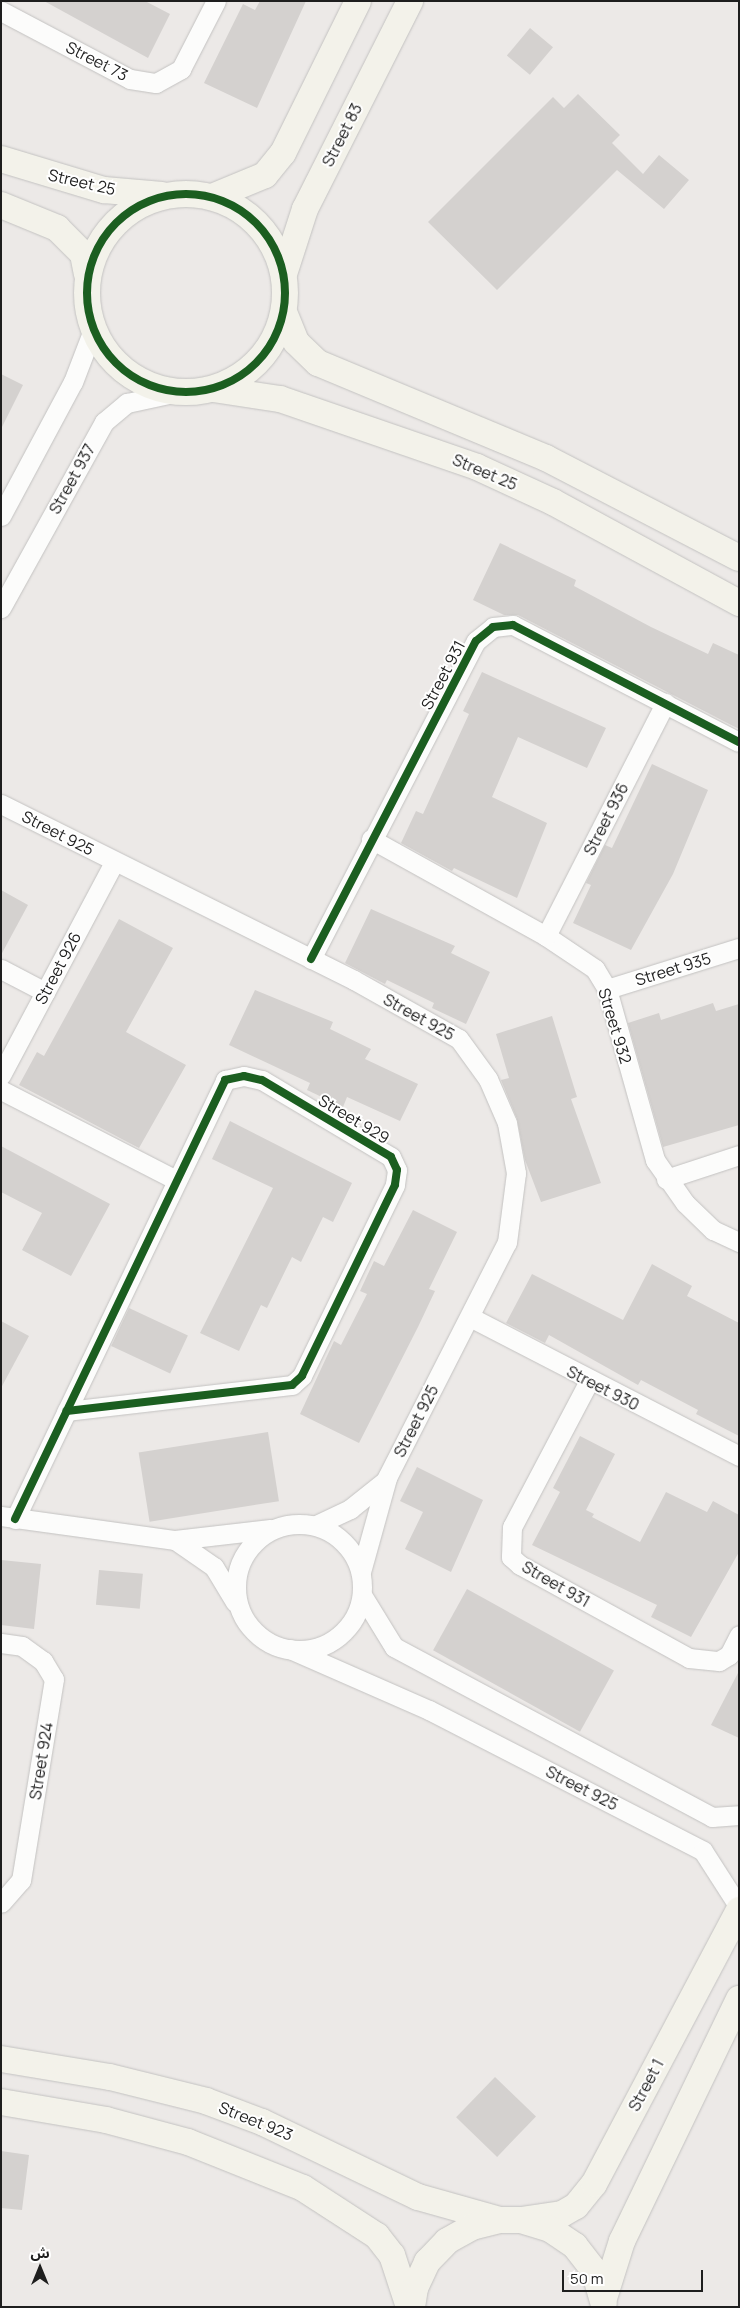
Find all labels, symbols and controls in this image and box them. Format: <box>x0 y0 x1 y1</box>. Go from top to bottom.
street label: Street 73 <box>63 37 131 85</box>
street label: Street 83 <box>318 100 366 170</box>
street label: Street 25 <box>46 165 118 199</box>
street label: Street 937 <box>45 441 99 517</box>
street label: Street 25 <box>450 450 520 494</box>
street label: Street 931 <box>417 637 469 713</box>
street label: Street 936 <box>580 779 632 859</box>
street label: Street 925 <box>19 807 97 859</box>
street label: Street 926 <box>31 929 85 1007</box>
street label: Street 935 <box>633 948 713 990</box>
street label: Street 932 <box>594 986 636 1066</box>
street label: Street 925 <box>380 990 458 1044</box>
street label: Street 929 <box>315 1090 393 1148</box>
street label: Street 930 <box>564 1362 642 1414</box>
street label: Street 925 <box>390 1382 442 1460</box>
street label: Street 931 <box>519 1557 593 1611</box>
street label: Street 924 <box>25 1721 57 1801</box>
street label: Street 925 <box>543 1762 621 1814</box>
street label: Street 1 <box>624 2056 668 2114</box>
street label: Street 923 <box>216 2097 296 2145</box>
north arrow <box>15 2243 65 2293</box>
text: ش <box>30 2243 50 2262</box>
scale bar <box>565 2260 706 2292</box>
text: 50 m <box>570 2268 604 2289</box>

